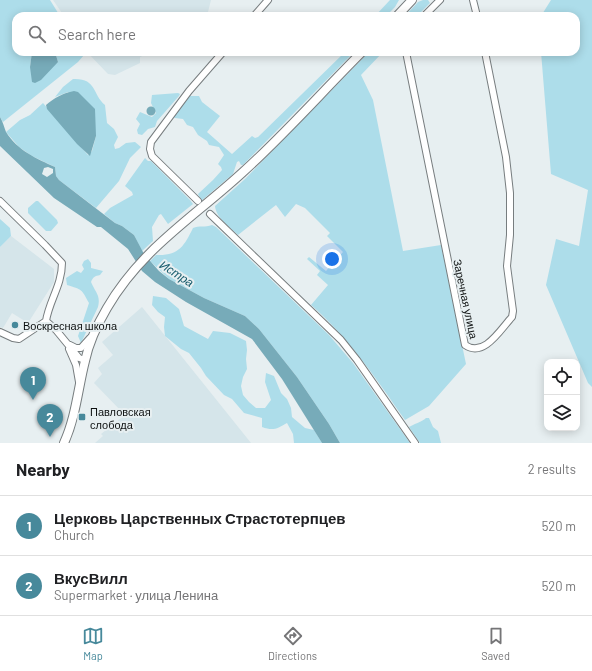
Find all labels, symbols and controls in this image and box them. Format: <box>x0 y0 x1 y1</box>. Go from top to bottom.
search box <box>12 12 580 56</box>
icon: search <box>26 23 48 45</box>
text: Search here <box>58 25 136 43</box>
your location <box>322 249 342 269</box>
water label: Истра <box>157 257 197 290</box>
street label: Заречная улица <box>451 258 481 341</box>
place label: Воскресная школа <box>23 319 118 332</box>
marker: Воскресная школа <box>10 320 20 330</box>
map controls <box>544 359 580 431</box>
button: locate <box>544 359 580 395</box>
pin: 1 <box>20 367 46 400</box>
button: layers <box>544 395 580 431</box>
pin: 2 <box>37 404 63 437</box>
place label: Павловская слобода <box>90 405 151 431</box>
marker: Павловская слобода <box>77 412 87 422</box>
text: Nearby <box>16 459 70 479</box>
text: 2 results <box>528 461 576 477</box>
text: Церковь Царственных Страстотерпцев <box>54 509 346 527</box>
text: 1 <box>27 518 31 534</box>
text: 520 m <box>542 518 576 534</box>
text: Church <box>54 527 94 543</box>
text: ВкусВилл <box>54 569 128 587</box>
text: 2 <box>25 578 33 594</box>
text: 520 m <box>542 578 576 594</box>
text: Supermarket · улица Ленина <box>54 587 218 603</box>
tab: Map <box>82 625 104 662</box>
tab: Directions <box>268 625 317 662</box>
tab: Saved <box>481 625 510 662</box>

